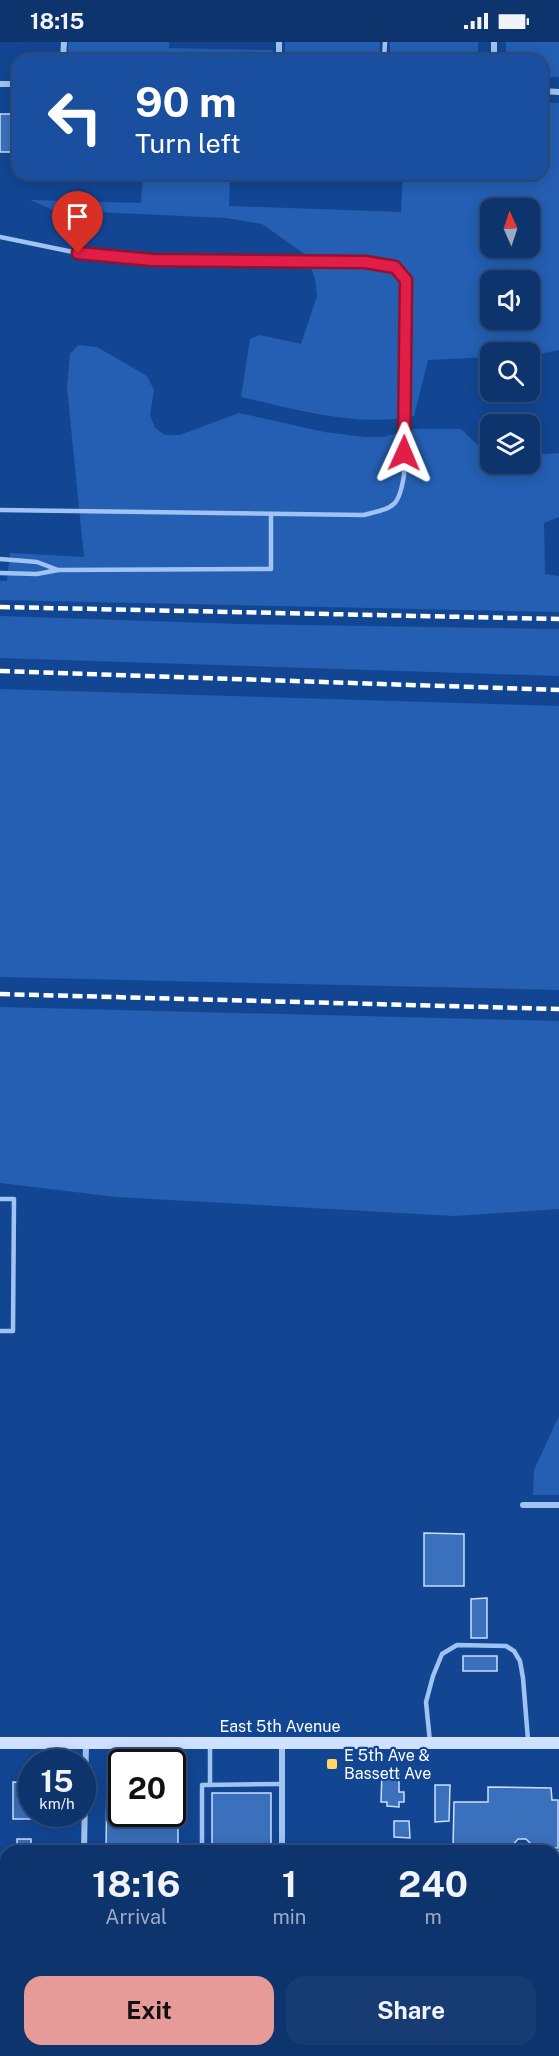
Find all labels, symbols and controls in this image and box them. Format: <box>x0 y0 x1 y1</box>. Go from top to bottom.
text: 18:15 <box>30 8 84 34</box>
text: 90 m <box>135 77 237 126</box>
icon: left <box>36 78 114 156</box>
text: Turn left <box>135 127 241 159</box>
pin <box>52 191 103 253</box>
north arrow <box>480 198 540 258</box>
map controls <box>480 198 540 474</box>
icon: arrive <box>61 200 94 233</box>
button: sound <box>480 270 540 330</box>
button: search <box>480 342 540 402</box>
button: layers <box>480 414 540 474</box>
position arrow <box>372 421 436 485</box>
street label: East 5th Avenue <box>219 1717 341 1736</box>
place label: E 5th Ave & Bassett Ave <box>344 1746 431 1783</box>
speed limit sign: 20 <box>108 1749 186 1827</box>
marker: E 5th Ave & Bassett Ave <box>325 1757 339 1771</box>
text: 15 <box>40 1763 74 1799</box>
text: km/h <box>39 1795 75 1812</box>
text: 18:16 <box>92 1863 180 1905</box>
text: 1 <box>282 1863 297 1905</box>
text: 240 <box>398 1863 468 1905</box>
text: Arrival <box>105 1905 167 1929</box>
text: min <box>272 1905 306 1929</box>
text: m <box>425 1905 442 1929</box>
button: Exit <box>24 1976 274 2045</box>
button: Share <box>286 1976 536 2045</box>

